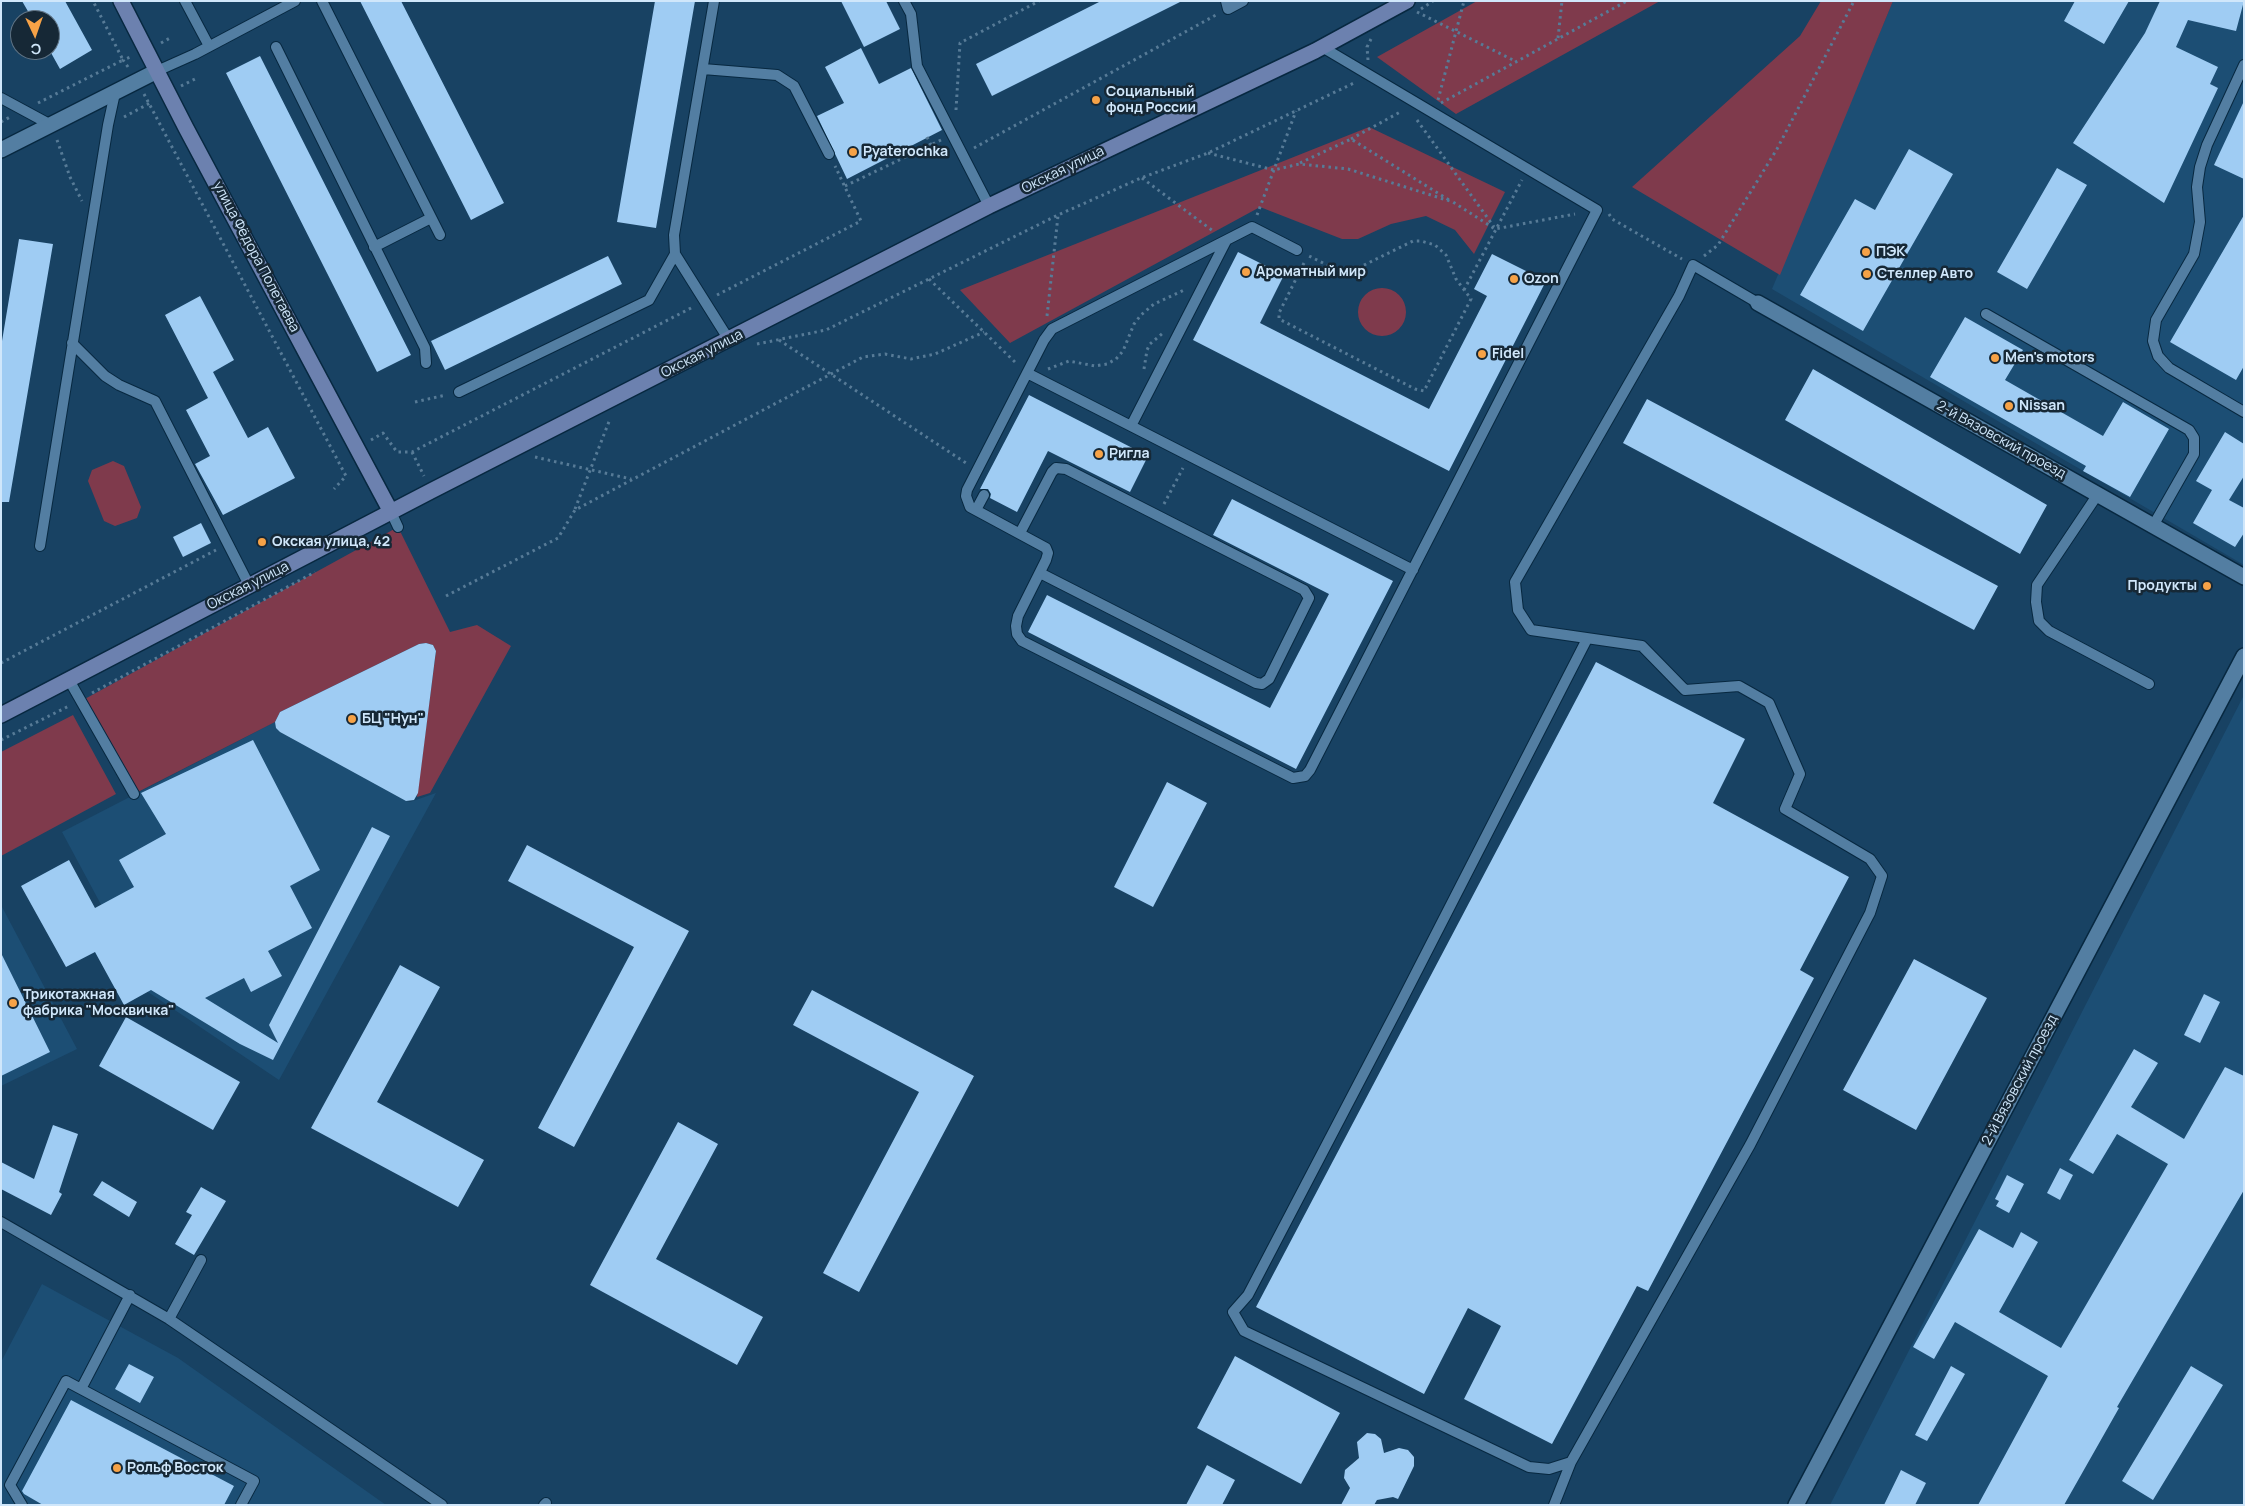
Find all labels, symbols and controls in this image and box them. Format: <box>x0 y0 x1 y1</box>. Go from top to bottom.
north arrow <box>10 10 60 60</box>
text: С <box>30 40 41 59</box>
place label: Социальный фонд России <box>1106 84 1196 116</box>
marker: Социальный фонд России <box>1090 94 1102 106</box>
street label: Окская улица <box>1019 143 1107 197</box>
place label: Pyaterochka <box>863 144 948 160</box>
marker: Pyaterochka <box>847 146 859 158</box>
street label: улица Фёдора Полетаева <box>209 179 303 335</box>
place label: ПЭК <box>1876 244 1905 260</box>
marker: ПЭК <box>1860 246 1872 258</box>
place label: Ароматный мир <box>1256 264 1366 280</box>
marker: Ароматный мир <box>1240 266 1252 278</box>
place label: Стеллер Авто <box>1877 266 1973 282</box>
marker: Стеллер Авто <box>1861 268 1873 280</box>
place label: Ozon <box>1524 271 1559 287</box>
marker: Ozon <box>1508 273 1520 285</box>
street label: Окская улица <box>658 326 746 382</box>
place label: Fidel <box>1492 346 1524 362</box>
marker: Fidel <box>1476 348 1488 360</box>
place label: Men's motors <box>2005 350 2095 366</box>
marker: Men's motors <box>1989 352 2001 364</box>
street label: 2-й Вязовский проезд <box>1933 397 2069 483</box>
place label: Nissan <box>2019 398 2065 414</box>
marker: Nissan <box>2003 400 2015 412</box>
place label: Ригла <box>1109 446 1150 462</box>
marker: Ригла <box>1093 448 1105 460</box>
place label: Окская улица, 42 <box>272 534 390 550</box>
marker: Окская улица, 42 <box>256 536 268 548</box>
street label: Окская улица <box>204 558 292 614</box>
place label: Продукты <box>2128 578 2197 594</box>
marker: Продукты <box>2201 580 2213 592</box>
place label: БЦ "Нун" <box>362 711 424 727</box>
marker: БЦ "Нун" <box>346 713 358 725</box>
place label: Трикотажная фабрика "Москвичка" <box>23 987 175 1020</box>
marker: Трикотажная фабрика "Москвичка" <box>7 997 19 1009</box>
street label: 2-й Вязовский проезд <box>1979 1012 2061 1148</box>
place label: Рольф Восток <box>127 1460 223 1476</box>
marker: Рольф Восток <box>111 1462 123 1474</box>

